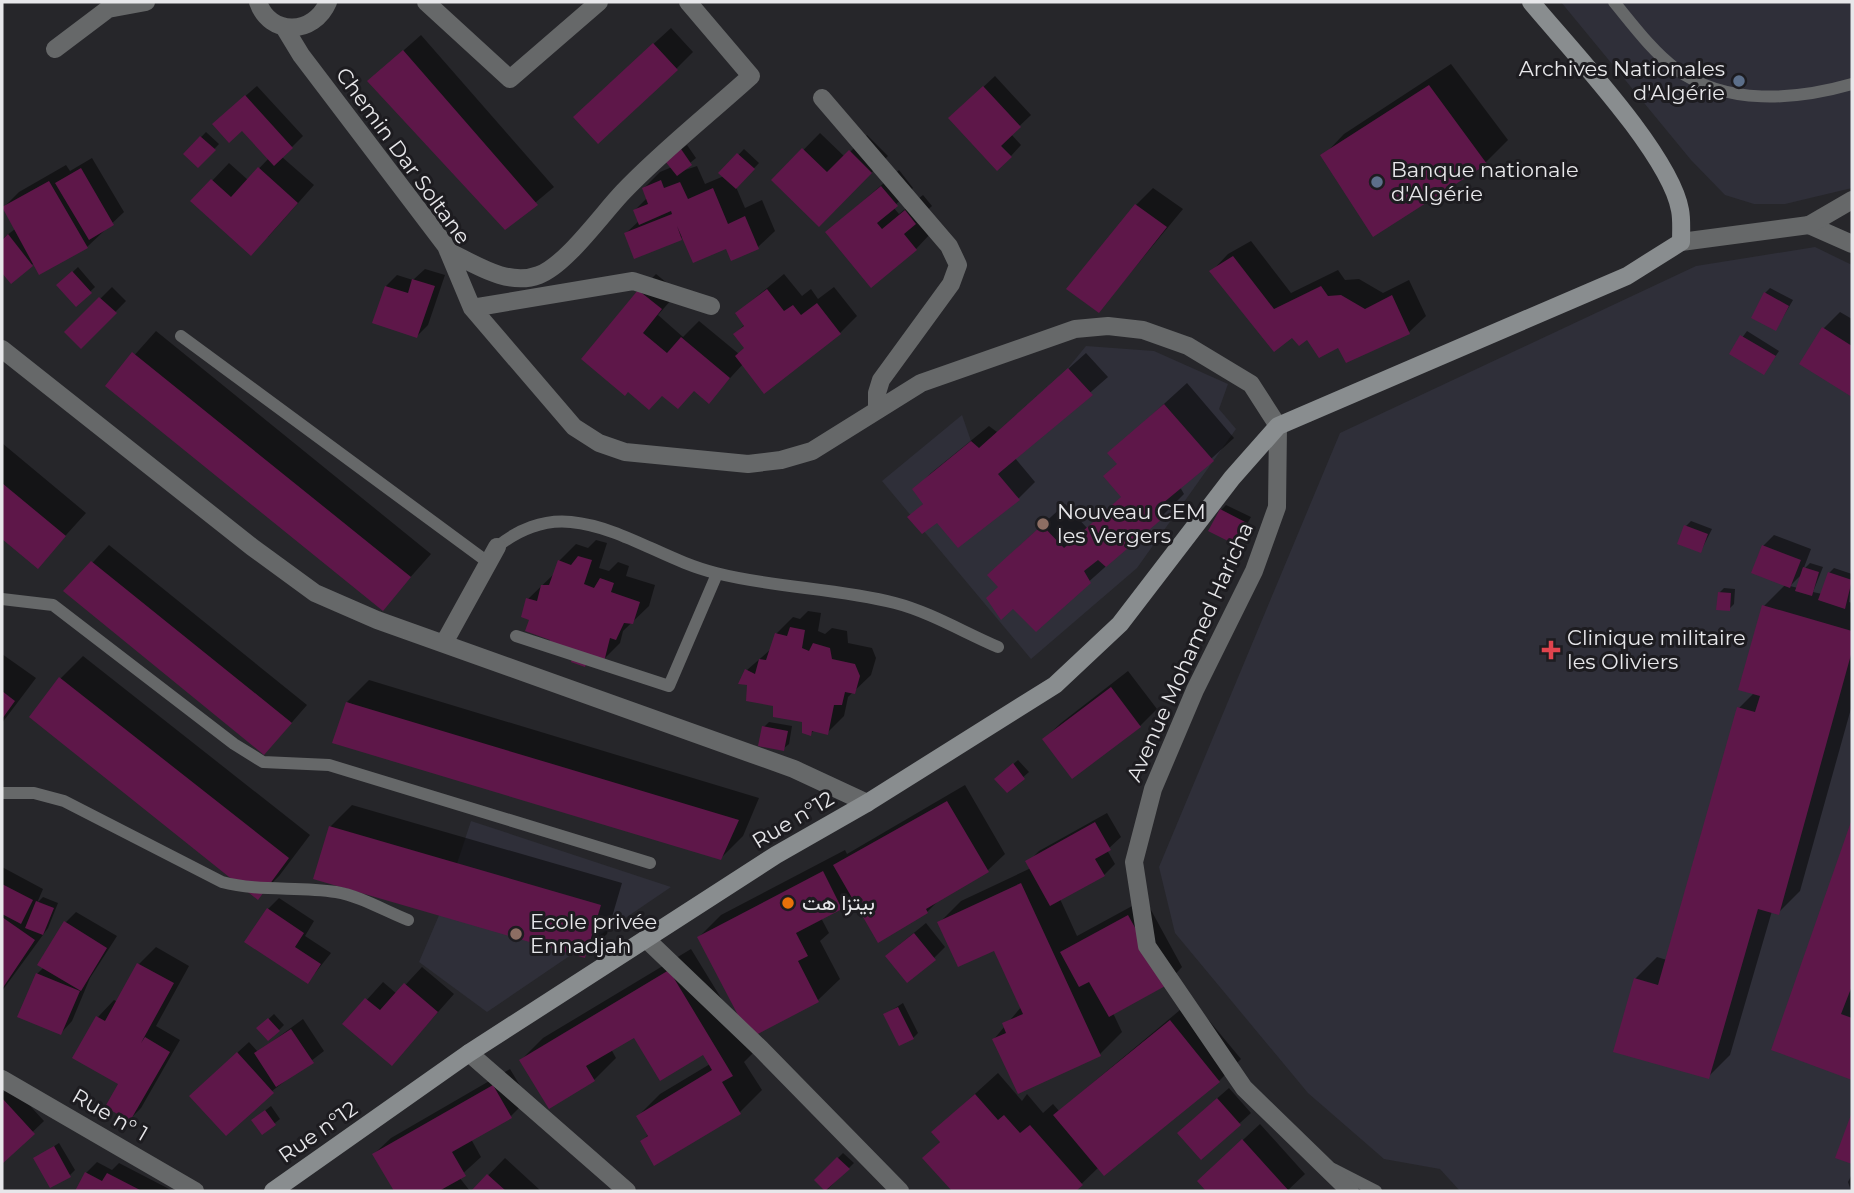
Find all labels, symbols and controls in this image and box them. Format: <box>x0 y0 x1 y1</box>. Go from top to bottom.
place label: Archives Nationales d'Algérie <box>1519 56 1725 105</box>
street label: Chemin Dar Soltane <box>331 63 476 249</box>
marker: Archives Nationales d'Algérie <box>1731 73 1747 89</box>
place label: Banque nationale d'Algérie <box>1391 157 1579 206</box>
marker: Banque nationale d'Algérie <box>1369 174 1385 190</box>
place label: Nouveau CEM les Vergers <box>1057 499 1206 548</box>
marker: Nouveau CEM les Vergers <box>1035 516 1051 532</box>
street label: Avenue Mohamed Haricha <box>1121 518 1258 785</box>
place label: Clinique militaire les Oliviers <box>1567 625 1746 674</box>
marker: Clinique militaire les Oliviers <box>1541 640 1561 660</box>
street label: Rue n°12 <box>748 786 838 854</box>
place label: بيتزا هت <box>802 890 875 916</box>
marker: بيتزا هت <box>780 895 796 911</box>
place label: Ecole privée Ennadjah <box>530 909 657 958</box>
marker: Ecole privée Ennadjah <box>508 926 524 942</box>
street label: Rue n° 1 <box>68 1083 152 1146</box>
street label: Rue n°12 <box>274 1095 362 1168</box>

